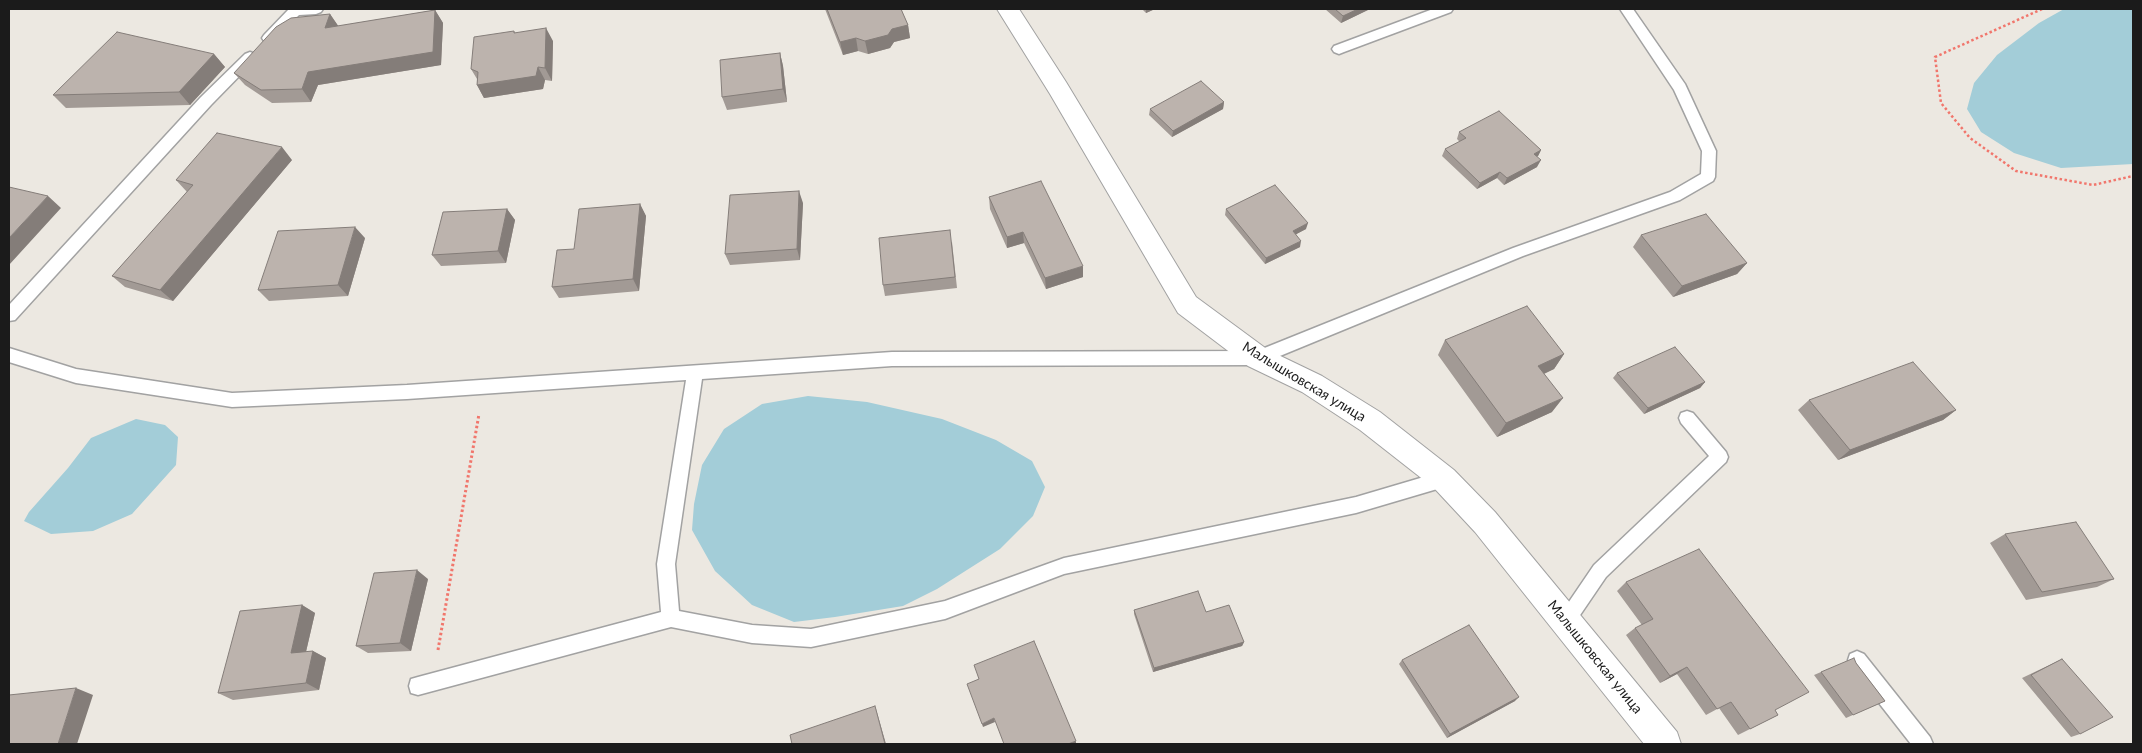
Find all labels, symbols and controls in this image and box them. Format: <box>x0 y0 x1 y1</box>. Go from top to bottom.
street label: Малышковская улица <box>1239 338 1369 426</box>
street label: Малышковская улица <box>1544 597 1646 717</box>

